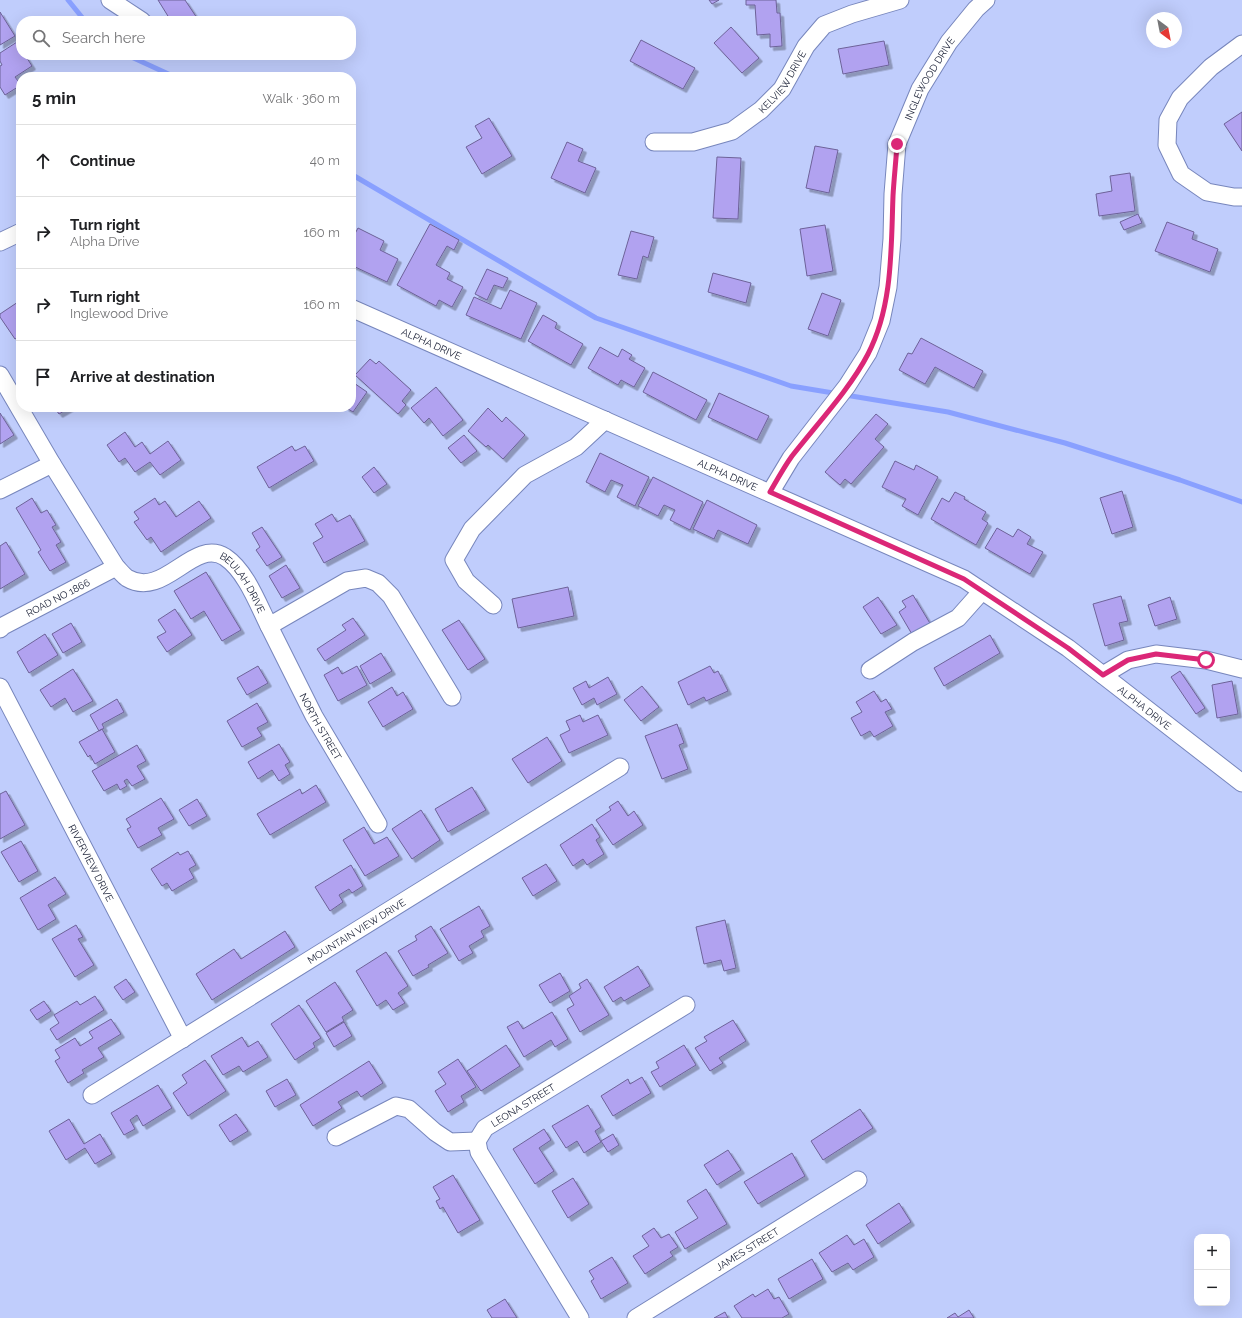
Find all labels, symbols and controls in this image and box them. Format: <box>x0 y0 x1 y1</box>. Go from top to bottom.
north arrow <box>1146 12 1182 48</box>
search box <box>16 16 356 60</box>
icon: search <box>30 27 52 49</box>
text: Search here <box>62 29 145 47</box>
street label: INGLEWOOD DRIVE <box>902 35 956 122</box>
street label: KELVIEW DRIVE <box>756 49 808 115</box>
text: 5 min <box>32 88 76 108</box>
text: Walk · 360 m <box>262 91 340 106</box>
route end <box>888 135 906 153</box>
icon: ahead <box>32 150 54 172</box>
text: Continue <box>70 152 135 170</box>
text: 40 m <box>310 153 340 168</box>
text: Turn right <box>70 216 140 234</box>
icon: right <box>32 222 54 244</box>
text: 160 m <box>303 225 340 240</box>
text: Alpha Drive <box>70 234 139 249</box>
text: Turn right <box>70 288 140 306</box>
icon: right <box>32 294 54 316</box>
text: 160 m <box>303 297 340 312</box>
text: Inglewood Drive <box>70 306 168 321</box>
street label: ALPHA DRIVE <box>400 326 463 362</box>
icon: arrive <box>32 366 54 388</box>
text: Arrive at destination <box>70 368 215 386</box>
street label: ALPHA DRIVE <box>696 457 759 493</box>
street label: BEULAH DRIVE <box>218 550 267 614</box>
street label: ROAD NO 1866 <box>24 576 91 619</box>
route start <box>1197 651 1215 669</box>
street label: ALPHA DRIVE <box>1116 683 1173 731</box>
street label: NORTH STREET <box>298 691 344 762</box>
street label: RIVERVIEW DRIVE <box>67 822 116 903</box>
street label: MOUNTAIN VIEW DRIVE <box>305 896 407 965</box>
street label: LEONA STREET <box>489 1081 557 1129</box>
street label: JAMES STREET <box>714 1225 781 1272</box>
map controls <box>1194 1234 1230 1306</box>
button: + <box>1194 1234 1230 1270</box>
button: − <box>1194 1270 1230 1306</box>

